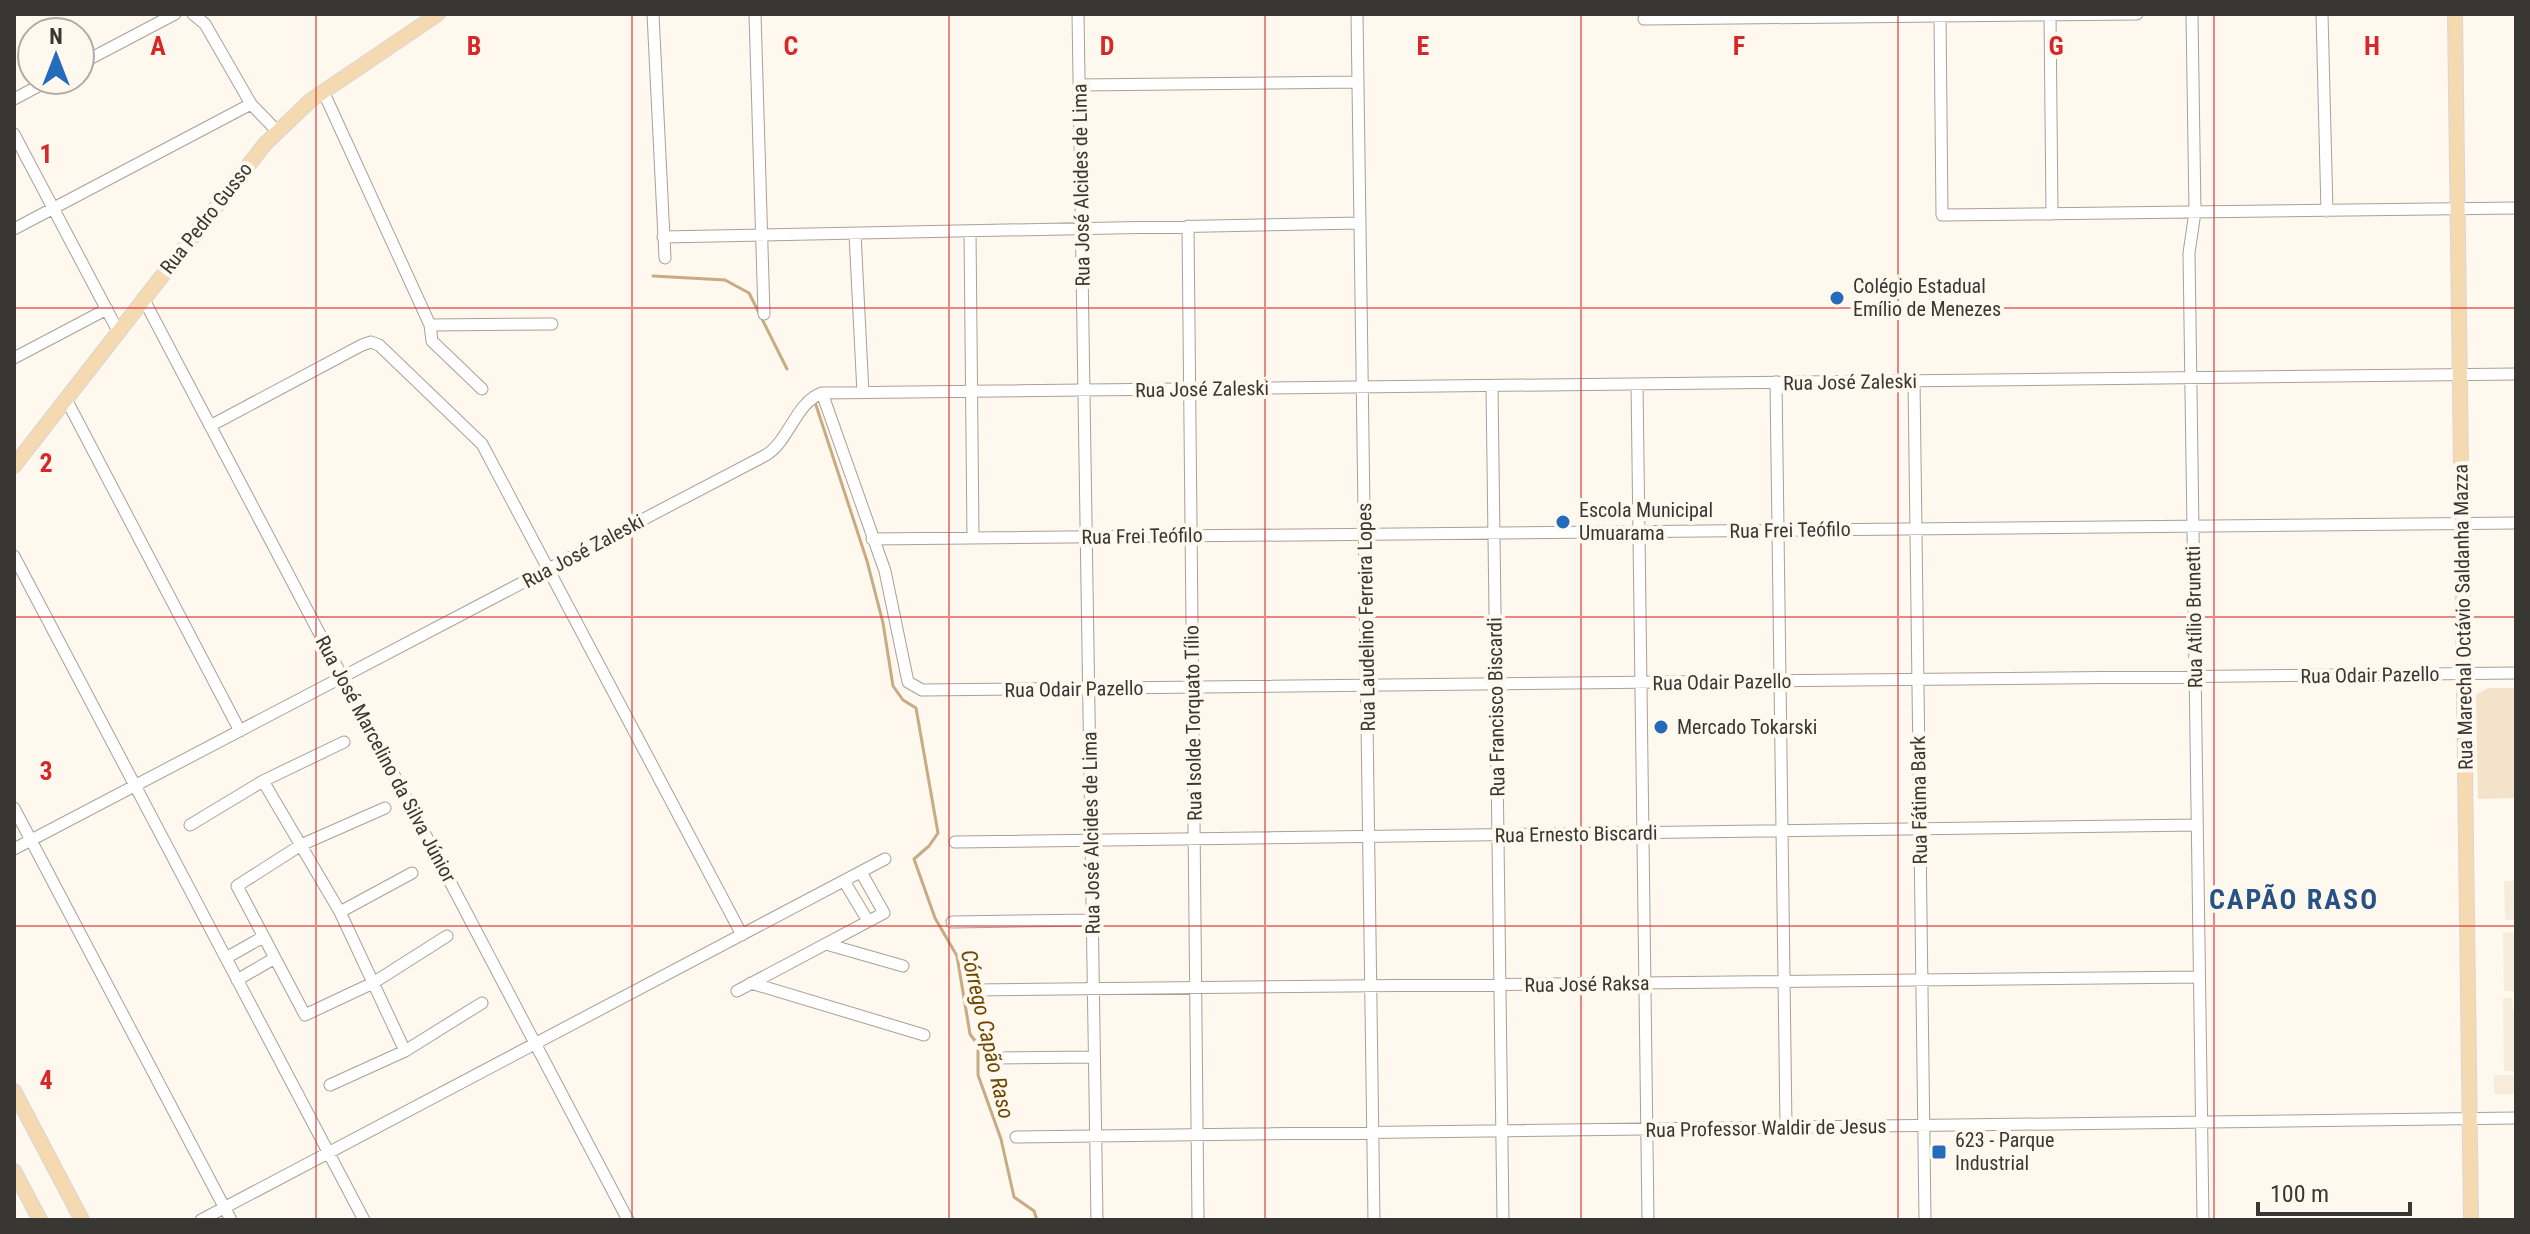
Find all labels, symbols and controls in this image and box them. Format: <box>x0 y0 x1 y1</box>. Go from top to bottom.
north arrow <box>16 16 96 96</box>
text: N <box>49 24 63 49</box>
text: A <box>150 31 166 61</box>
text: B <box>467 31 481 61</box>
text: C <box>784 31 799 61</box>
text: D <box>1100 31 1114 61</box>
text: E <box>1417 31 1430 61</box>
text: F <box>1733 31 1745 61</box>
text: G <box>2048 31 2064 61</box>
text: H <box>2364 31 2380 61</box>
street label: Rua José Alcides de Lima <box>1067 83 1095 287</box>
text: 1 <box>39 139 53 169</box>
street label: Rua Pedro Gusso <box>155 157 257 279</box>
place label: Colégio Estadual Emílio de Menezes <box>1853 274 2001 321</box>
marker: Colégio Estadual Emílio de Menezes <box>1828 289 1846 307</box>
street label: Rua José Zaleski <box>1783 369 1917 395</box>
street label: Rua José Zaleski <box>1135 376 1269 402</box>
text: 2 <box>39 448 53 478</box>
street label: Rua Marechal Octávio Saldanha Mazza <box>2448 464 2478 770</box>
place label: Escola Municipal Umuarama <box>1579 498 1713 545</box>
street label: Rua Laudelino Ferreira Lopes <box>1352 503 1380 731</box>
street label: Rua José Zaleski <box>518 509 648 593</box>
marker: Escola Municipal Umuarama <box>1554 513 1572 531</box>
street label: Rua Frei Teófilo <box>1729 517 1851 543</box>
street label: Rua Frei Teófilo <box>1081 523 1203 549</box>
street label: Rua Atílio Brunetti <box>2181 546 2207 688</box>
street label: Rua Francisco Biscardi <box>1482 617 1510 797</box>
street label: Rua Isolde Torquato Tílio <box>1179 625 1207 821</box>
street label: Rua José Marcelino da Silva Júnior <box>311 632 461 886</box>
street label: Rua Odair Pazello <box>2300 662 2440 688</box>
street label: Rua Odair Pazello <box>1652 669 1792 695</box>
street label: Rua Odair Pazello <box>1004 676 1144 702</box>
place label: Mercado Tokarski <box>1677 715 1817 739</box>
marker: Mercado Tokarski <box>1652 718 1670 736</box>
street label: Rua José Alcides de Lima <box>1077 731 1105 935</box>
street label: Rua Fátima Bark <box>1906 735 1932 865</box>
text: 3 <box>39 756 53 786</box>
street label: Rua Ernesto Biscardi <box>1494 821 1658 847</box>
district label: CAPÃO RASO <box>2209 883 2379 916</box>
water label: Córrego Capão Raso <box>956 947 1019 1121</box>
street label: Rua José Raksa <box>1524 971 1650 997</box>
text: 4 <box>39 1065 53 1095</box>
street label: Rua Professor Waldir de Jesus <box>1645 1114 1887 1142</box>
place label: 623 - Parque Industrial <box>1955 1128 2054 1175</box>
marker: 623 - Parque Industrial <box>1930 1143 1948 1161</box>
scale bar <box>2258 1166 2410 1216</box>
text: 100 m <box>2270 1180 2329 1208</box>

